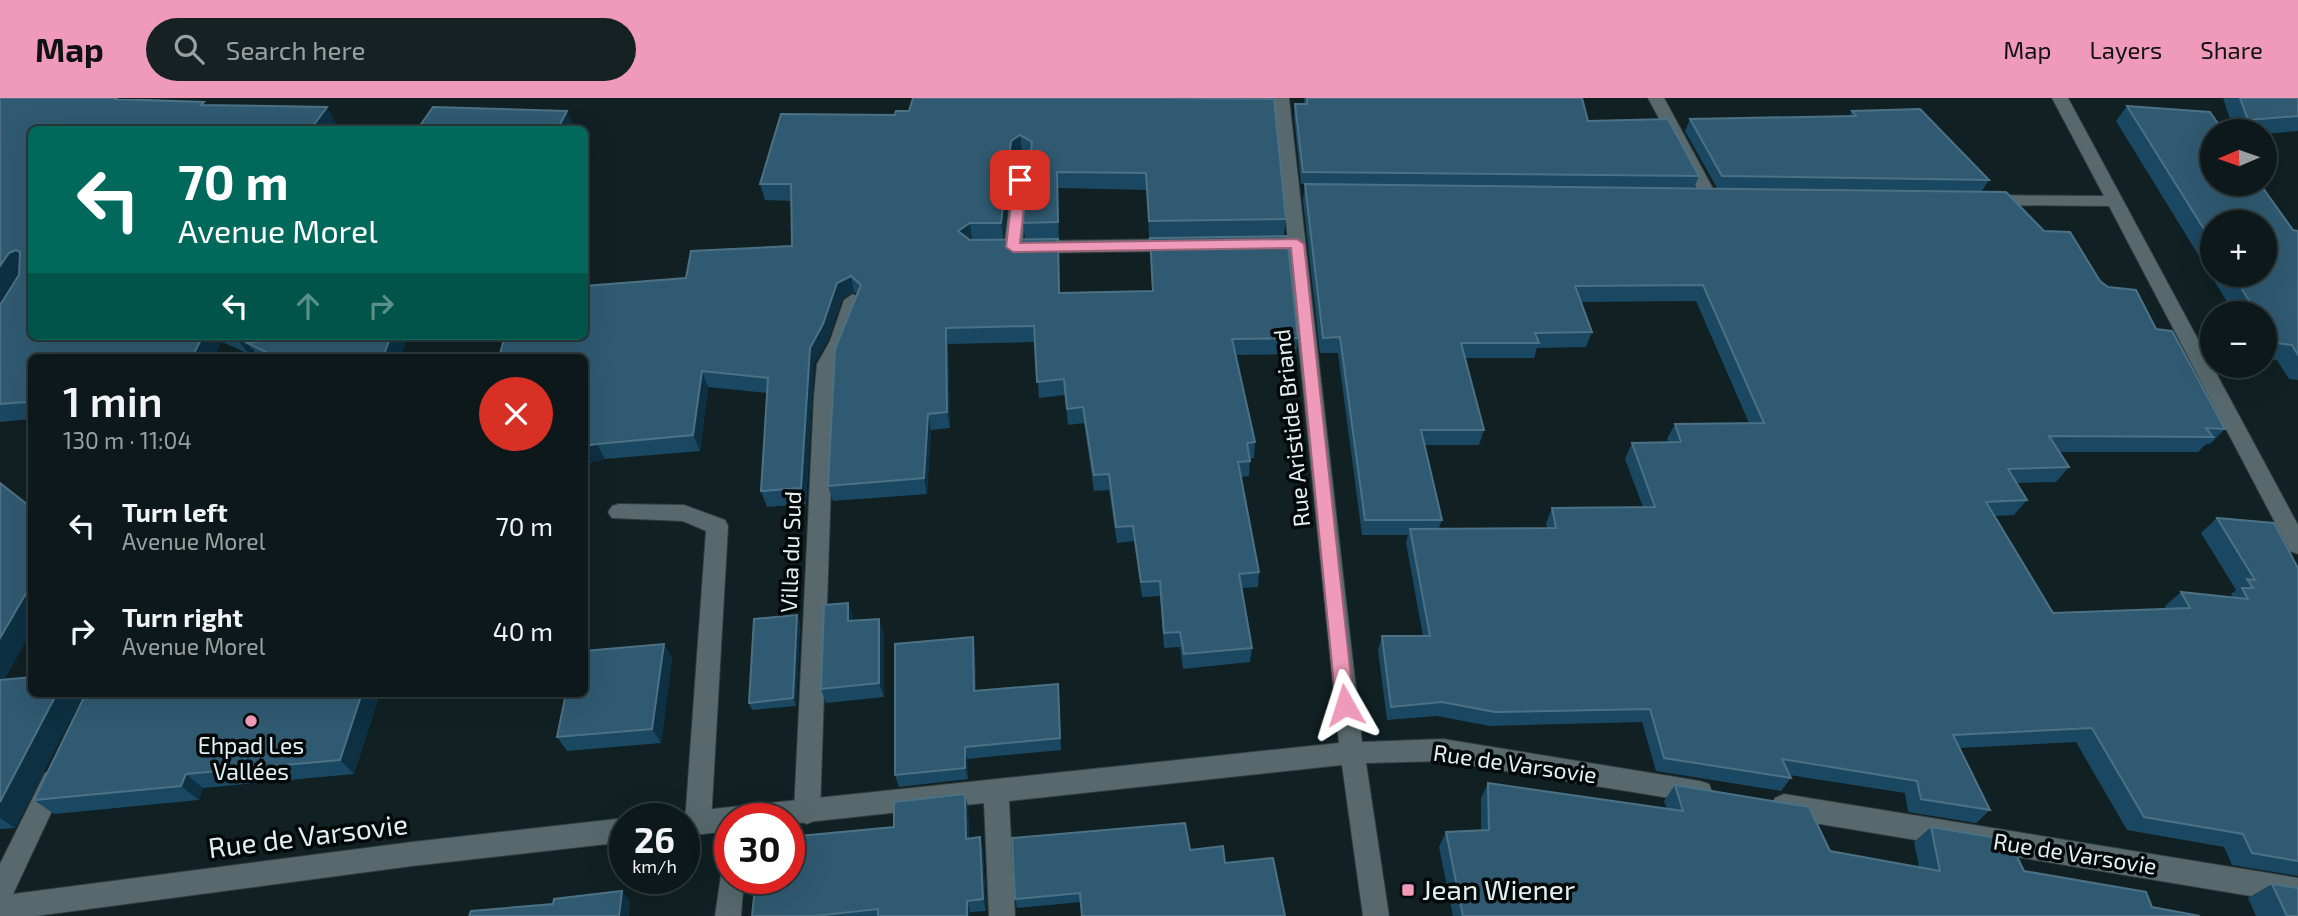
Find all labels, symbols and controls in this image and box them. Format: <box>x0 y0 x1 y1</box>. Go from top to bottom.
search box <box>146 18 636 81</box>
text: Map <box>35 29 104 69</box>
icon: search <box>170 30 208 68</box>
text: Search here <box>226 34 365 65</box>
text: Map <box>2003 35 2051 64</box>
text: Layers <box>2089 35 2162 64</box>
text: Share <box>2200 35 2263 64</box>
north arrow <box>2200 119 2277 196</box>
map controls <box>2200 119 2277 378</box>
pin <box>990 150 1050 210</box>
text: 70 m <box>178 151 289 210</box>
icon: left <box>63 154 154 245</box>
icon: arrive <box>1001 161 1039 199</box>
button: + <box>2200 210 2277 287</box>
text: Avenue Morel <box>178 211 378 249</box>
icon: left <box>216 287 254 325</box>
icon: ahead <box>289 287 327 325</box>
icon: right <box>362 287 400 325</box>
button: − <box>2200 301 2277 378</box>
street label: Rue Aristide Briand <box>1267 328 1315 528</box>
text: 1 min <box>63 375 163 425</box>
button: close <box>479 377 553 451</box>
text: 130 m · 11:04 <box>63 426 192 454</box>
street label: Villa du Sud <box>774 491 806 613</box>
text: Turn left <box>122 496 228 527</box>
icon: left <box>63 507 101 545</box>
text: 70 m <box>495 510 553 541</box>
text: Avenue Morel <box>122 527 266 555</box>
text: Turn right <box>122 601 243 632</box>
icon: right <box>63 612 101 650</box>
text: 40 m <box>493 615 553 646</box>
text: Avenue Morel <box>122 632 266 660</box>
position arrow <box>1308 668 1382 742</box>
marker: Ehpad Les Vallées <box>243 713 259 729</box>
place label: Ehpad Les Vallées <box>198 731 304 785</box>
street label: Rue de Varsovie <box>1432 738 1599 788</box>
speed limit sign: 30 <box>714 803 805 894</box>
street label: Rue de Varsovie <box>206 806 410 864</box>
text: 26 <box>634 818 675 860</box>
street label: Rue de Varsovie <box>1991 826 2159 880</box>
text: km/h <box>632 855 677 877</box>
place label: Jean Wiener <box>1422 872 1575 906</box>
marker: Jean Wiener <box>1400 882 1416 898</box>

